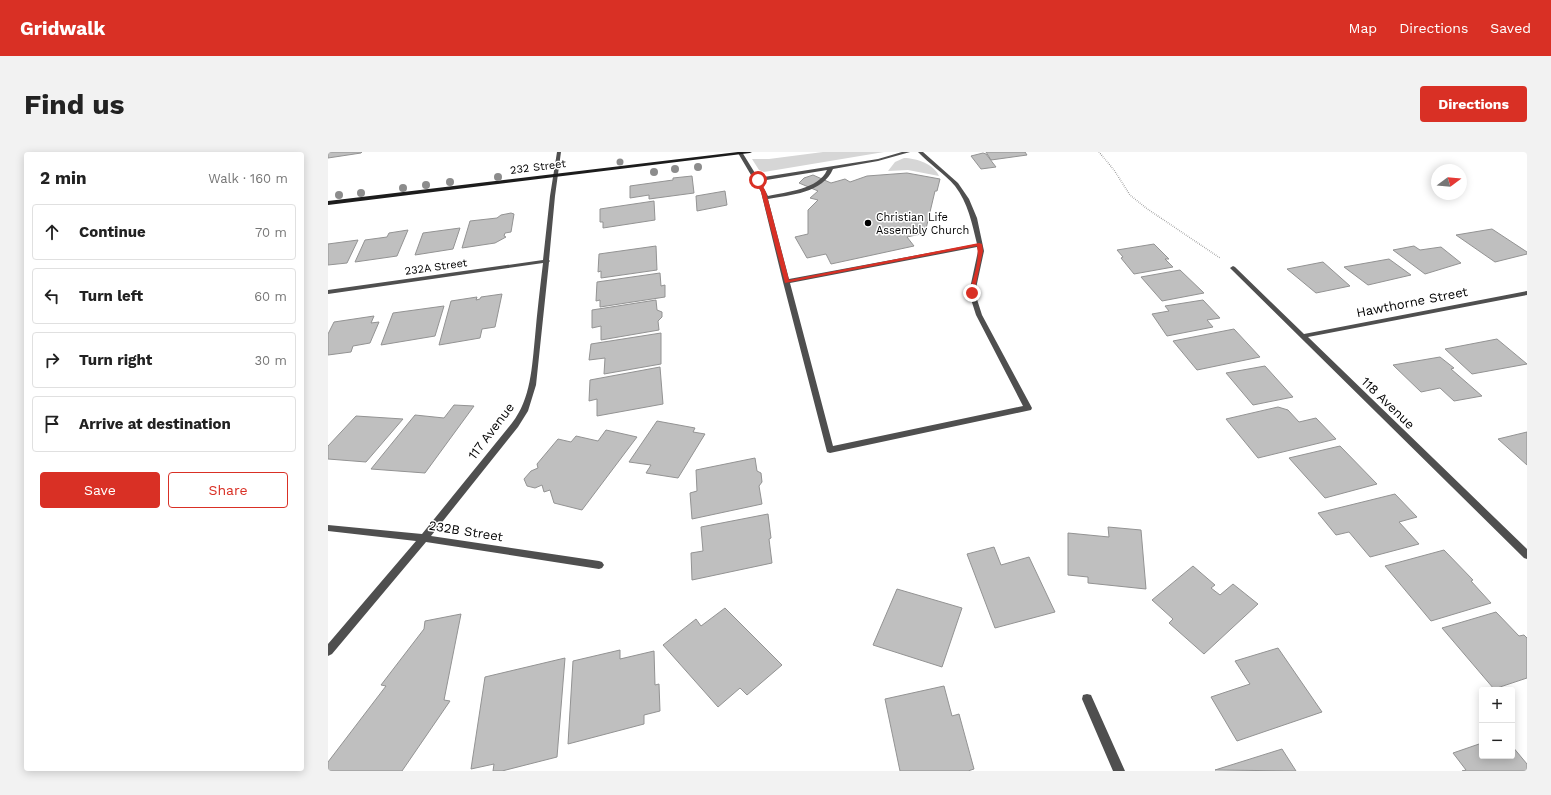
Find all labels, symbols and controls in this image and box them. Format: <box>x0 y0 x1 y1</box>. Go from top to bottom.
text: Gridwalk <box>20 17 105 40</box>
text: Map <box>1349 20 1377 36</box>
text: Directions <box>1399 20 1468 36</box>
text: Saved <box>1490 20 1531 36</box>
button: Directions <box>1420 86 1527 122</box>
text: Find us <box>24 88 124 121</box>
street label: 232 Street <box>509 157 567 177</box>
north arrow <box>1431 164 1467 200</box>
text: 2 min <box>40 168 86 188</box>
text: Walk · 160 m <box>208 171 288 186</box>
route start <box>749 171 767 189</box>
place label: Christian Life Assembly Church <box>876 211 969 237</box>
marker: Christian Life Assembly Church <box>863 218 873 228</box>
icon: ahead <box>41 221 63 243</box>
text: Continue <box>79 223 146 241</box>
text: 70 m <box>255 225 287 240</box>
street label: 232A Street <box>404 256 468 278</box>
route end <box>963 284 981 302</box>
street label: Hawthorne Street <box>1355 284 1470 320</box>
icon: left <box>41 285 63 307</box>
text: Turn left <box>79 287 143 305</box>
text: 60 m <box>254 289 287 304</box>
icon: right <box>41 349 63 371</box>
text: Turn right <box>79 351 152 369</box>
text: 30 m <box>255 353 287 368</box>
street label: 118 Avenue <box>1358 374 1418 432</box>
street label: 117 Avenue <box>465 400 517 462</box>
icon: arrive <box>41 413 63 435</box>
text: Arrive at destination <box>79 415 231 433</box>
button: Save <box>40 472 160 508</box>
button: Share <box>168 472 288 508</box>
street label: 232B Street <box>428 518 505 544</box>
map controls <box>1479 687 1515 759</box>
button: + <box>1479 687 1515 723</box>
button: − <box>1479 723 1515 759</box>

